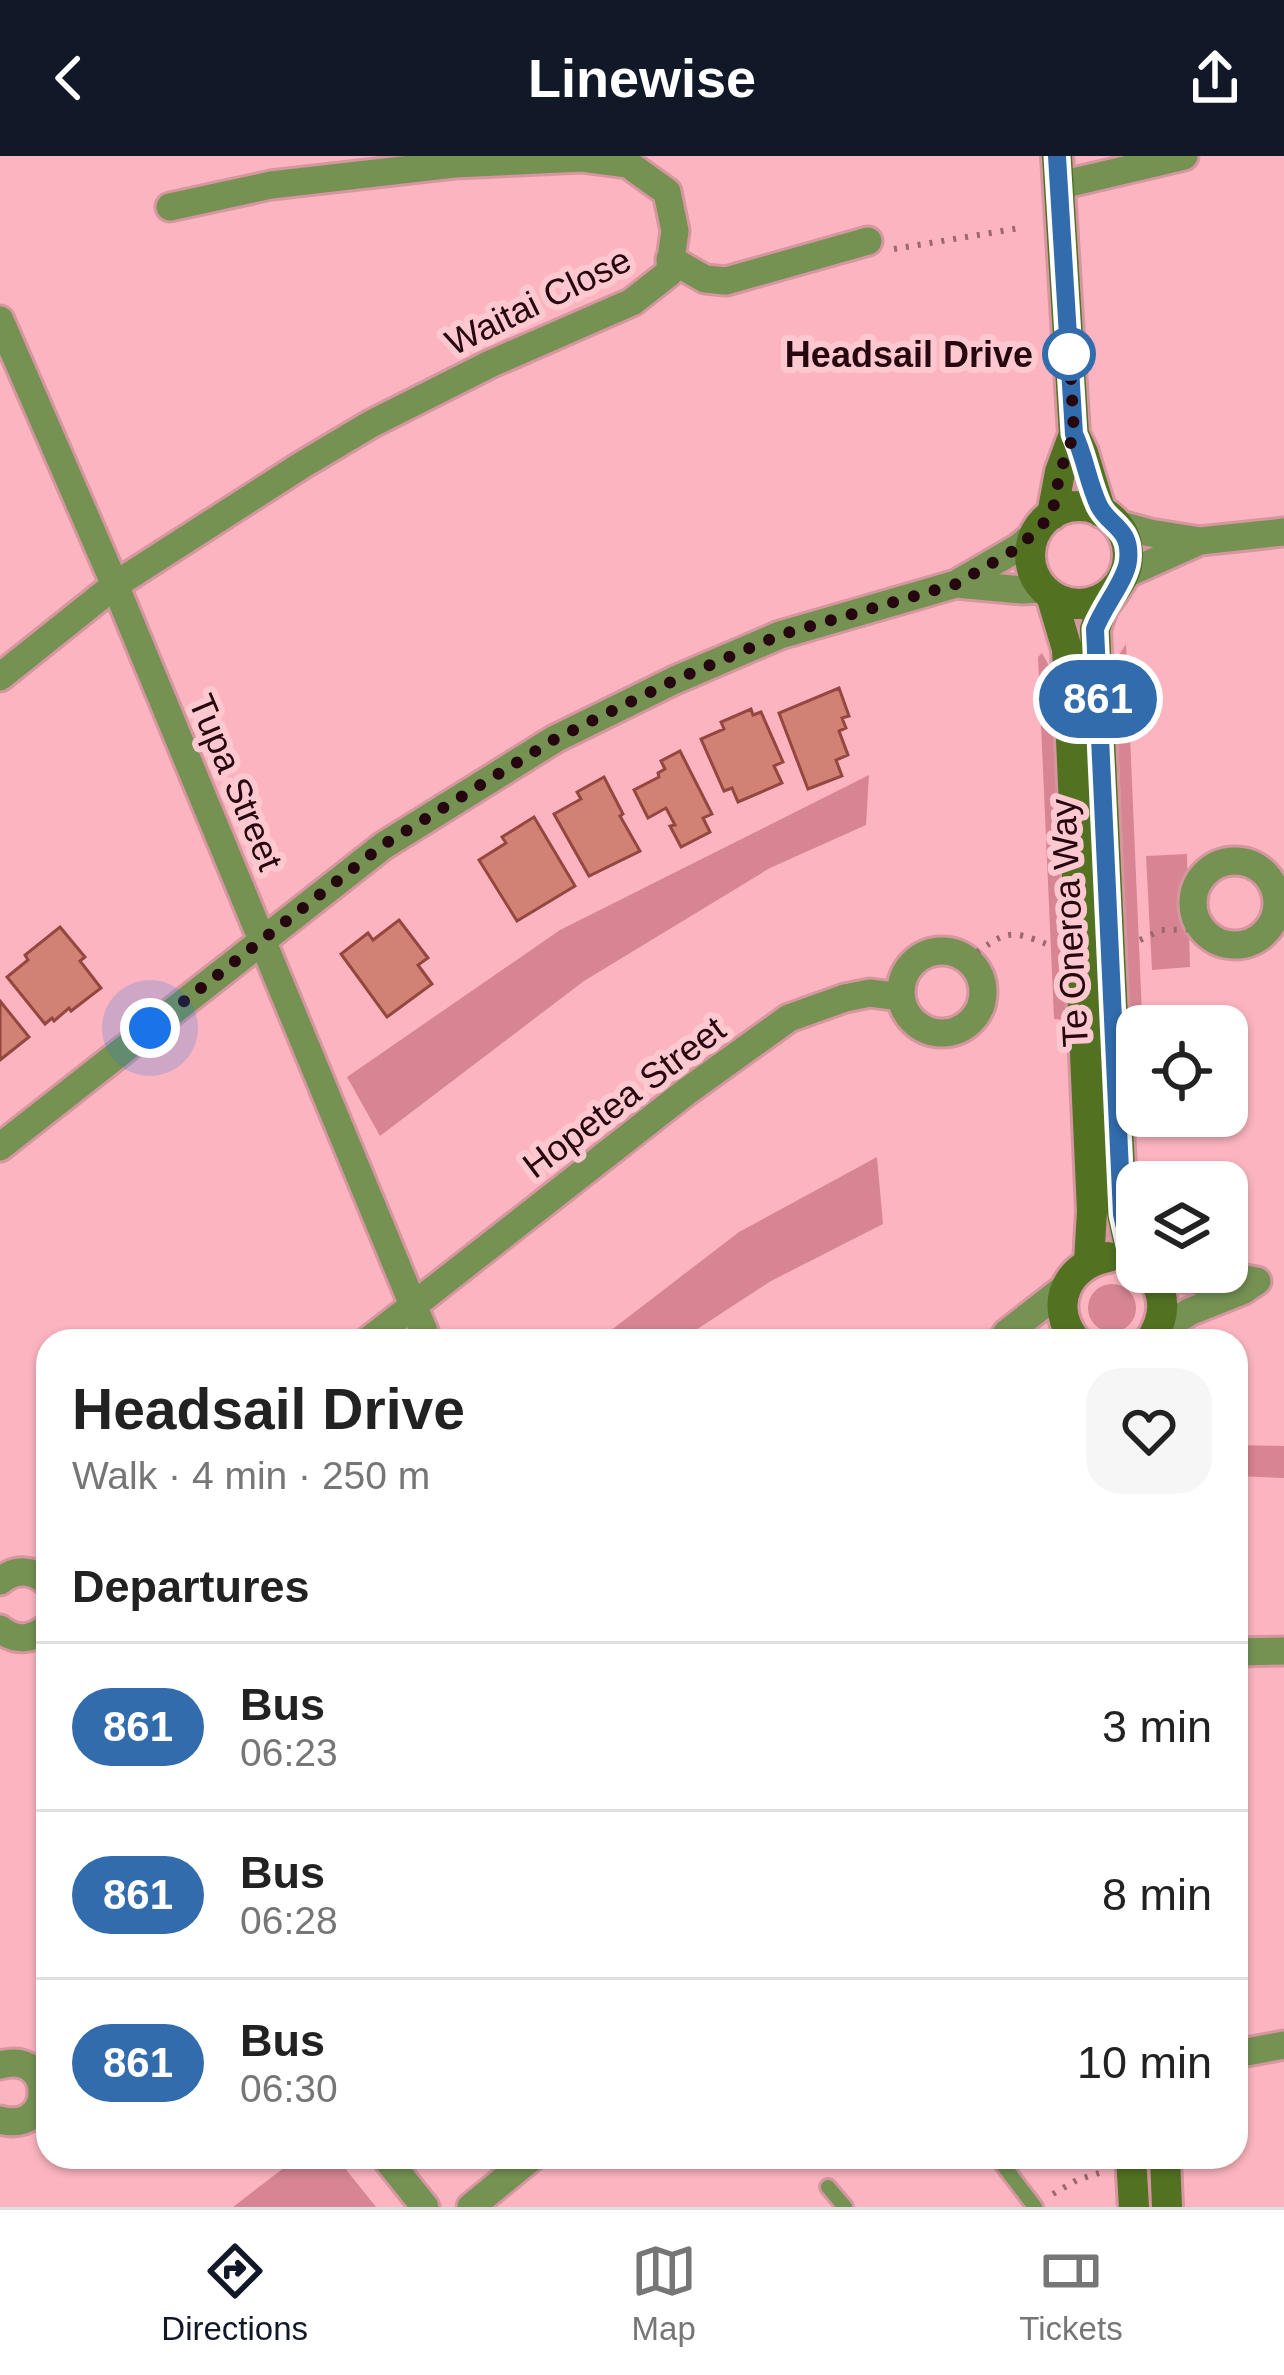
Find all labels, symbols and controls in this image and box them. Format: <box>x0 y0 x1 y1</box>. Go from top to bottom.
icon: back <box>36 45 102 111</box>
icon: share <box>1182 45 1248 111</box>
text: Linewise <box>528 48 756 108</box>
street label: Waitai Close <box>439 239 637 363</box>
marker: Headsail Drive <box>1044 329 1094 379</box>
place label: Headsail Drive <box>785 334 1033 375</box>
line badge: 861 <box>1029 660 1167 738</box>
text: 861 <box>1063 675 1133 722</box>
street label: Tupa Street <box>181 688 291 876</box>
street label: Te Oneroa Way <box>1042 798 1096 1048</box>
your location <box>120 998 180 1058</box>
map controls <box>1116 1005 1248 1293</box>
button: locate <box>1116 1005 1248 1137</box>
street label: Hopetea Street <box>515 1008 733 1186</box>
button: layers <box>1116 1161 1248 1293</box>
button: heart <box>1086 1368 1212 1494</box>
text: Headsail Drive <box>72 1377 465 1441</box>
text: Walk · 4 min · 250 m <box>72 1454 430 1497</box>
text: Departures <box>72 1561 310 1612</box>
text: Bus <box>240 1679 325 1730</box>
text: 3 min <box>1102 1701 1212 1752</box>
text: 861 <box>103 1703 173 1750</box>
text: 06:23 <box>240 1731 338 1774</box>
text: Bus <box>240 1847 325 1898</box>
text: 8 min <box>1102 1869 1212 1920</box>
text: 861 <box>103 1871 173 1918</box>
text: 06:28 <box>240 1899 338 1942</box>
text: Bus <box>240 2015 325 2066</box>
text: 10 min <box>1077 2037 1212 2088</box>
text: 861 <box>103 2039 173 2086</box>
text: 06:30 <box>240 2067 338 2110</box>
tab: Directions <box>161 2238 308 2348</box>
tab: Map <box>631 2238 697 2348</box>
tab: Tickets <box>1019 2238 1123 2348</box>

